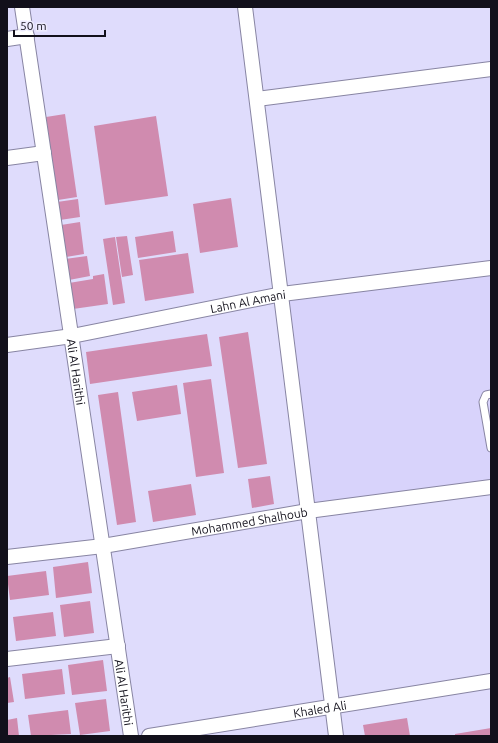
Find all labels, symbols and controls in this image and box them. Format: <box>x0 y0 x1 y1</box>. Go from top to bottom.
scale bar <box>14 12 105 38</box>
text: 50 m <box>20 19 47 32</box>
street label: Lahn Al Amani <box>209 287 286 315</box>
street label: Ali Al Harithi <box>65 338 88 406</box>
street label: Mohammed Shalhoub <box>190 505 308 537</box>
street label: Ali Al Harithi <box>113 658 136 726</box>
street label: Khaled Ali <box>292 698 347 719</box>

